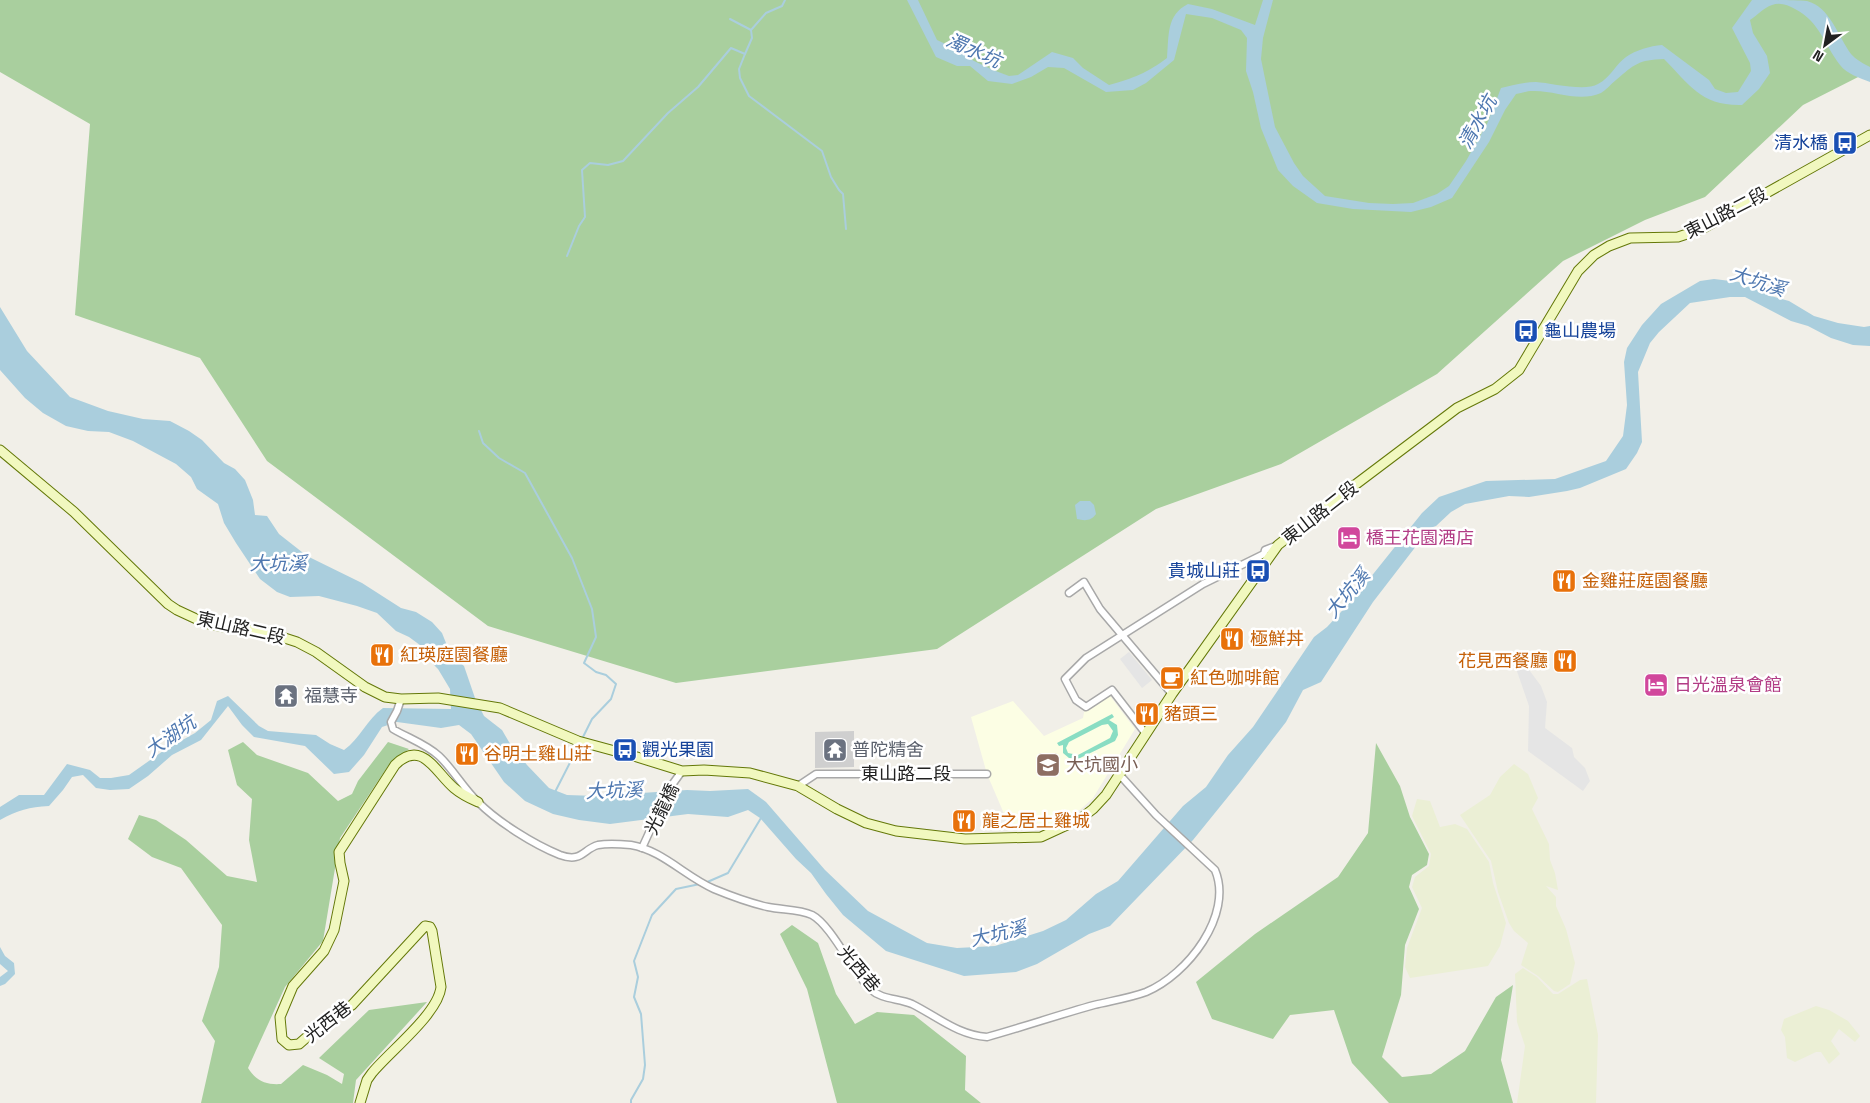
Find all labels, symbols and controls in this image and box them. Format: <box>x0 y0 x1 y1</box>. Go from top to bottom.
north arrow <box>1800 20 1850 70</box>
water label: 濁水坑 <box>943 27 1008 75</box>
text: N <box>1809 46 1827 66</box>
water label: 清水坑 <box>1453 89 1504 153</box>
bus stop icon: 清水橋 <box>1832 130 1858 156</box>
place label: 清水橋 <box>1774 131 1828 154</box>
street label: 東山路二段 <box>1680 182 1771 243</box>
water label: 大坑溪 <box>1727 261 1792 303</box>
bus stop icon: 龜山農場 <box>1513 318 1539 344</box>
place label: 龜山農場 <box>1544 319 1616 342</box>
street label: 東山路二段 <box>1277 476 1362 549</box>
hotel icon: 橋王花園酒店 <box>1336 525 1362 551</box>
place label: 橋王花園酒店 <box>1366 526 1474 549</box>
water label: 大坑溪 <box>249 551 309 576</box>
bus stop icon: 貴城山莊 <box>1245 558 1271 584</box>
place label: 貴城山莊 <box>1168 559 1240 582</box>
water label: 大坑溪 <box>1319 561 1377 623</box>
restaurant icon: 金雞莊庭園餐廳 <box>1551 568 1577 594</box>
place label: 金雞莊庭園餐廳 <box>1582 569 1708 592</box>
street label: 東山路二段 <box>195 606 288 649</box>
restaurant icon: 極鮮丼 <box>1219 626 1245 652</box>
place label: 極鮮丼 <box>1250 627 1304 650</box>
restaurant icon: 紅瑛庭園餐廳 <box>369 642 395 668</box>
place label: 紅瑛庭園餐廳 <box>400 643 508 666</box>
restaurant icon: 花見西餐廳 <box>1552 648 1578 674</box>
place label: 花見西餐廳 <box>1458 649 1548 672</box>
cafe icon: 紅色咖啡館 <box>1159 665 1185 691</box>
place label: 紅色咖啡館 <box>1190 666 1280 689</box>
hotel icon: 日光溫泉會館 <box>1643 672 1669 698</box>
place label: 日光溫泉會館 <box>1674 673 1782 696</box>
temple icon: 福慧寺 <box>273 683 299 709</box>
place label: 福慧寺 <box>304 684 358 707</box>
restaurant icon: 豬頭三 <box>1134 701 1160 727</box>
place label: 豬頭三 <box>1164 702 1218 725</box>
water label: 大湖坑 <box>140 708 203 763</box>
bus stop icon: 觀光果園 <box>612 737 638 763</box>
temple icon: 普陀精舍 <box>822 737 848 763</box>
place label: 觀光果園 <box>642 738 714 761</box>
place label: 普陀精舍 <box>852 738 924 761</box>
restaurant icon: 谷明土雞山莊 <box>454 741 480 767</box>
place label: 谷明土雞山莊 <box>484 742 592 765</box>
school or university icon: 大坑國小 <box>1035 752 1061 778</box>
place label: 大坑國小 <box>1066 753 1138 776</box>
street label: 東山路二段 <box>861 762 951 785</box>
water label: 大坑溪 <box>585 777 646 804</box>
street label: 光龍橋 <box>639 779 684 838</box>
restaurant icon: 龍之居土雞城 <box>951 808 977 834</box>
place label: 龍之居土雞城 <box>982 809 1090 832</box>
water label: 大坑溪 <box>968 914 1032 952</box>
street label: 光西巷 <box>833 941 886 997</box>
street label: 光西巷 <box>299 996 356 1047</box>

